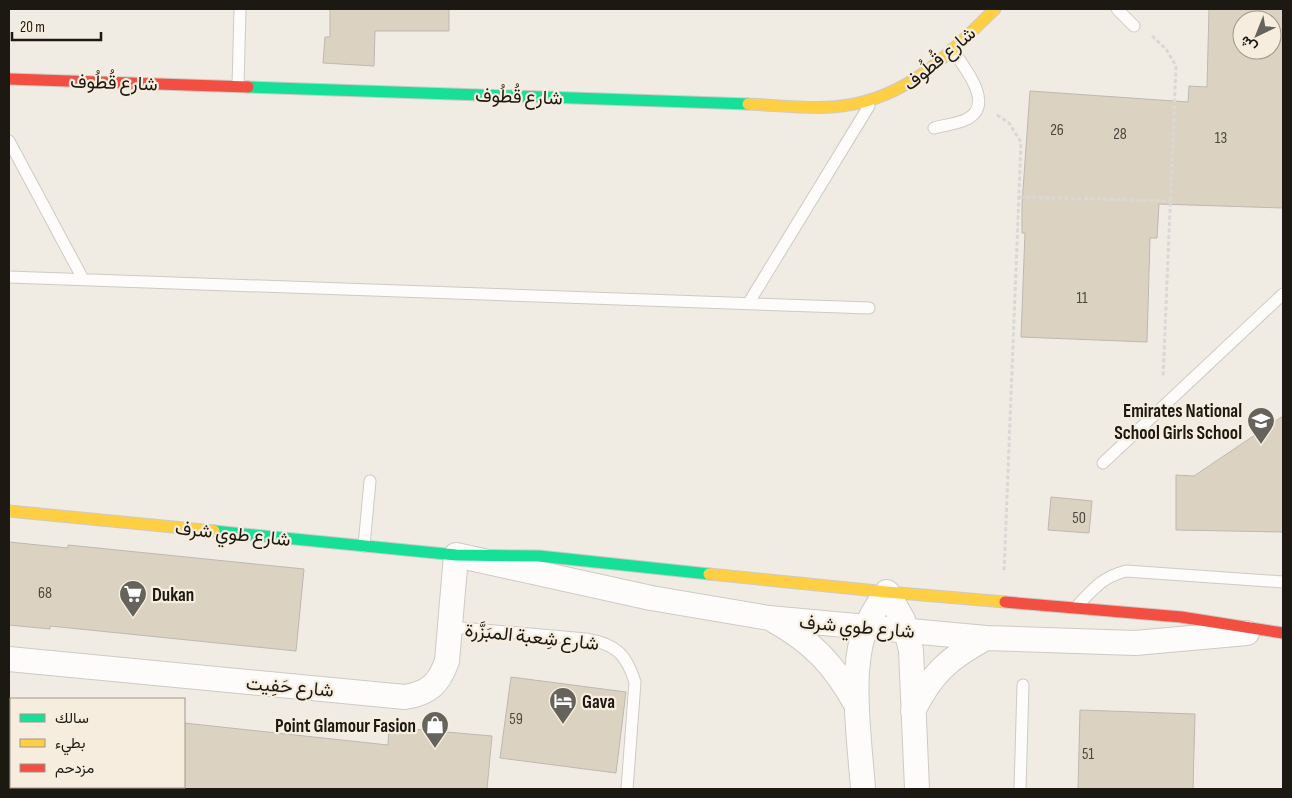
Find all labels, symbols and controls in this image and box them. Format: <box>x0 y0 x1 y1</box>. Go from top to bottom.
scale bar <box>12 10 101 42</box>
north arrow <box>1232 10 1282 60</box>
text: 20 m <box>20 18 45 37</box>
street label: شارع قُطُوف <box>898 20 981 96</box>
text: ش <box>1236 32 1260 56</box>
street label: شارع قُطُوف <box>70 68 158 97</box>
street label: شارع قُطُوف <box>475 82 563 111</box>
house number: 26 <box>1050 121 1064 140</box>
house number: 28 <box>1113 125 1127 144</box>
house number: 13 <box>1215 129 1227 148</box>
house number: 11 <box>1076 289 1088 308</box>
place label: Emirates National School Girls School <box>1114 400 1242 445</box>
school or university icon: Emirates National School Girls School <box>1246 406 1276 445</box>
house number: 50 <box>1072 509 1086 528</box>
street label: شارع طوي شرف <box>174 517 292 555</box>
supermarket icon: Dukan <box>118 579 148 618</box>
house number: 68 <box>38 584 52 603</box>
place label: Dukan <box>152 584 194 607</box>
street label: شارع طوي شرف <box>798 611 916 647</box>
street label: شارع شِعبة المبَزَّرة <box>464 619 600 656</box>
street label: شارع حَفِيت <box>245 672 335 703</box>
hotel icon: Gava <box>548 686 578 725</box>
place label: Gava <box>582 691 615 714</box>
legend <box>10 698 185 788</box>
text: سالك <box>55 709 89 728</box>
shop icon: Point Glamour Fasion <box>420 710 450 749</box>
house number: 59 <box>509 710 523 729</box>
place label: Point Glamour Fasion <box>275 715 416 738</box>
text: بطيء <box>55 734 85 756</box>
house number: 51 <box>1082 745 1094 764</box>
text: مزدحم <box>55 759 94 778</box>

